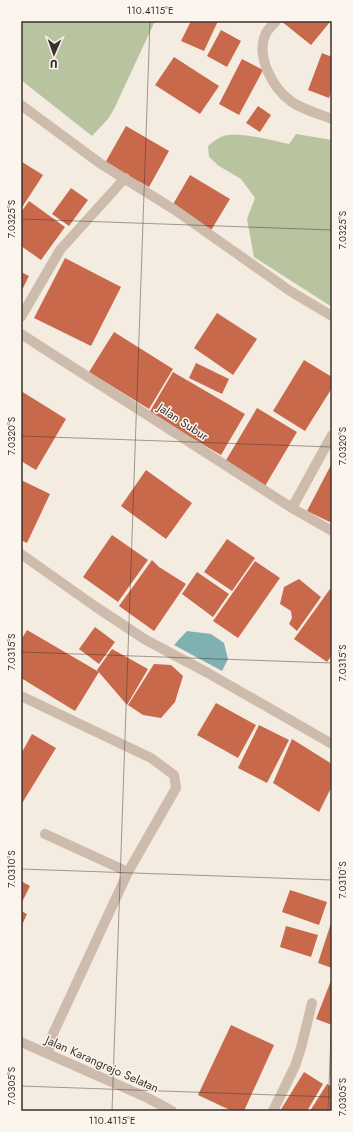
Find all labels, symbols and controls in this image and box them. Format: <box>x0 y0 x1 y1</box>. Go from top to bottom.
text: 110.4115°E <box>127 3 173 18</box>
north arrow <box>34 34 74 74</box>
text: U <box>50 56 58 72</box>
text: 7.0325°S <box>4 199 19 238</box>
text: 7.0325°S <box>335 210 350 249</box>
street label: Jalan Subur <box>152 398 213 446</box>
text: 7.0320°S <box>4 416 19 455</box>
text: 7.0320°S <box>335 426 350 465</box>
text: 7.0315°S <box>4 633 19 671</box>
text: 7.0315°S <box>335 644 350 682</box>
text: 7.0310°S <box>4 850 19 888</box>
text: 7.0310°S <box>335 861 350 899</box>
street label: Jalan Karangrejo Selatan <box>41 1030 161 1097</box>
text: 7.0305°S <box>4 1066 19 1105</box>
text: 7.0305°S <box>335 1077 350 1116</box>
text: 110.4115°E <box>89 1113 135 1128</box>

